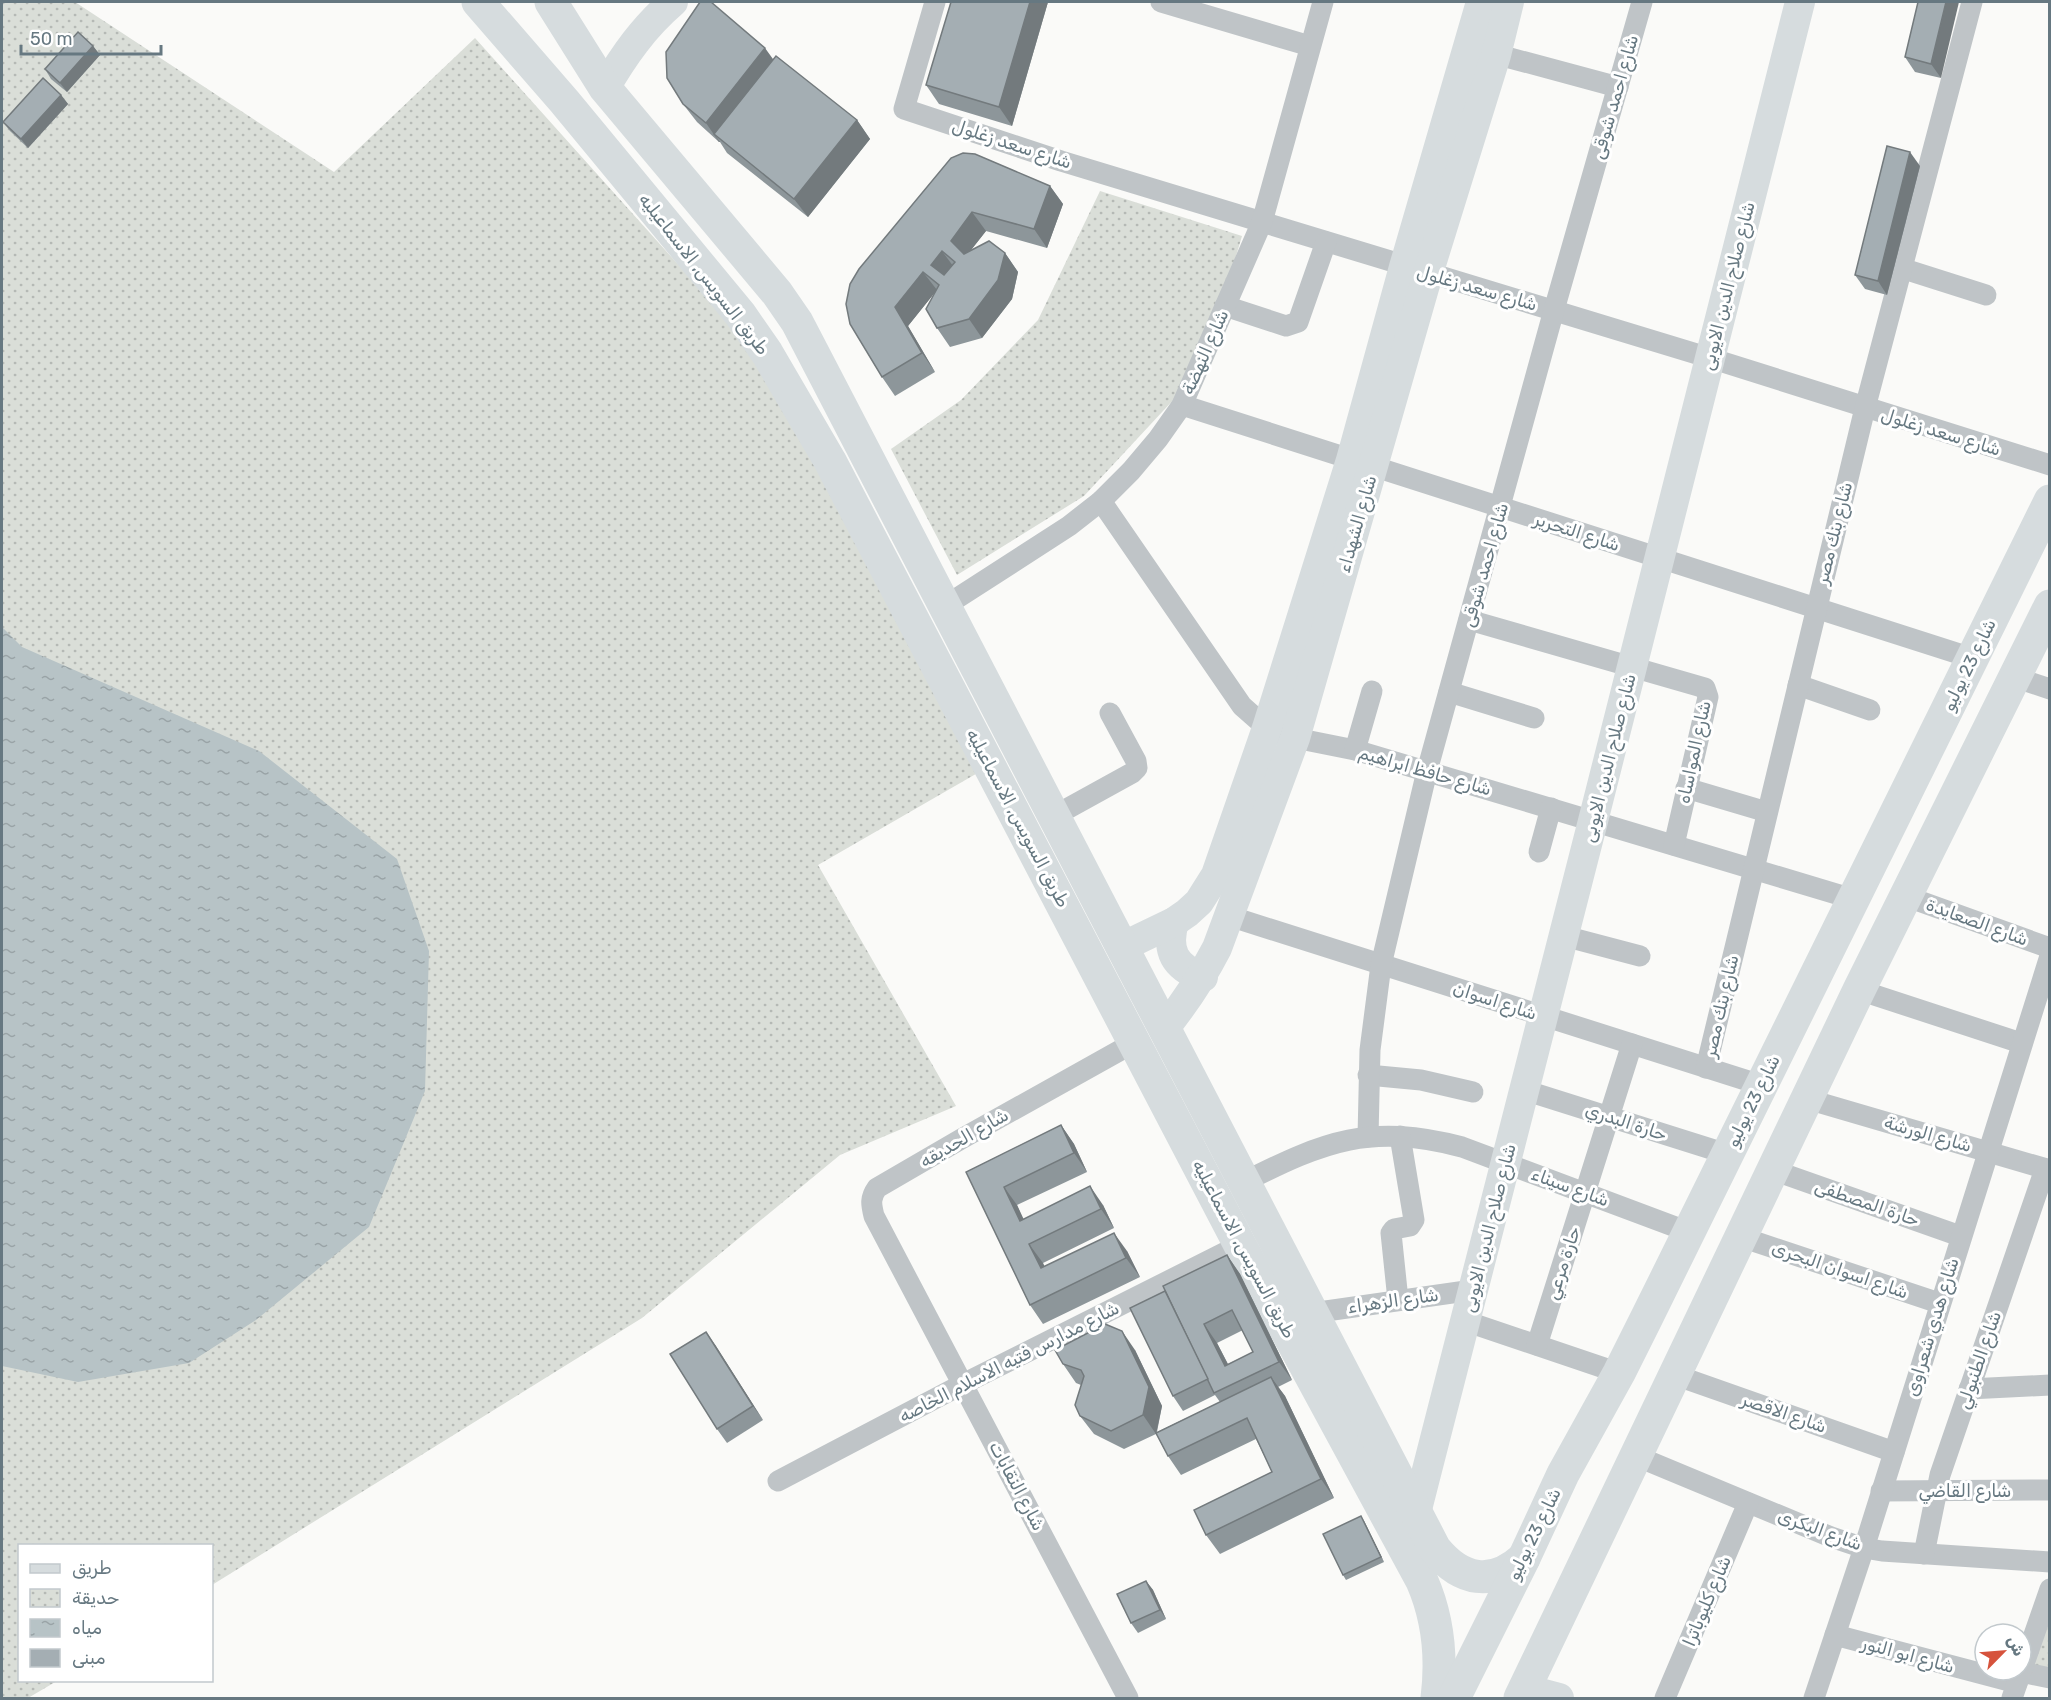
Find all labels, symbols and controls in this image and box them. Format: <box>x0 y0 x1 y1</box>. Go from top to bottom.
scale bar <box>21 18 160 56</box>
text: 50 m <box>30 28 73 50</box>
street label: شارع احمد شوقى <box>1587 32 1644 162</box>
street label: شارع سعد زغلول <box>949 114 1074 175</box>
street label: طريق السويس, الاسماعيليه <box>634 189 774 359</box>
street label: شارع صلاح الدين الايوبى <box>1696 199 1761 373</box>
street label: شارع سعد زغلول <box>1414 260 1540 317</box>
street label: شارع النهضة <box>1177 306 1234 398</box>
street label: شارع سعد زغلول <box>1878 403 2004 462</box>
street label: شارع الشهداء <box>1333 473 1382 576</box>
street label: شارع بنك مصر <box>1810 480 1858 588</box>
street label: شارع احمد شوقى <box>1457 500 1514 630</box>
street label: شارع التحرير <box>1530 507 1623 557</box>
street label: شارع 23 يوليو <box>1937 615 2002 715</box>
street label: شارع صلاح الدين الايوبى <box>1577 671 1642 845</box>
street label: شارع المواساه <box>1672 699 1717 806</box>
street label: طريق السويس, الاسماعيليه <box>962 725 1074 911</box>
street label: شارع حافظ ابراهيم <box>1356 742 1494 801</box>
street label: شارع الصعايدة <box>1923 893 2031 952</box>
street label: شارع بنك مصر <box>1698 953 1744 1061</box>
street label: شارع اسوان <box>1450 977 1540 1026</box>
street label: شارع 23 يوليو <box>1721 1051 1786 1151</box>
street label: حارة البدري <box>1582 1098 1670 1146</box>
street label: شارع الحديقه <box>916 1104 1013 1173</box>
street label: شارع الورشة <box>1881 1111 1974 1158</box>
street label: شارع صلاح الدين الايوبى <box>1457 1141 1522 1315</box>
street label: طريق السويس, الاسماعيليه <box>1188 1156 1300 1342</box>
street label: شارع سيناء <box>1528 1163 1612 1212</box>
street label: حارة المصطفى <box>1812 1175 1922 1231</box>
street label: حارة مرعي <box>1541 1223 1587 1303</box>
street label: شارع اسوان البحرى <box>1769 1236 1911 1305</box>
street label: شارع هدي شعراوى <box>1900 1255 1964 1399</box>
street label: شارع الزهراء <box>1346 1284 1440 1319</box>
street label: شارع مدارس فتيه الاسلام الخاصه <box>895 1297 1123 1428</box>
street label: شارع الطنبولي <box>1952 1308 2008 1412</box>
street label: شارع الاقصر <box>1737 1388 1829 1439</box>
street label: شارع النقابات <box>983 1438 1050 1535</box>
street label: شارع القاضي <box>1919 1480 2012 1504</box>
street label: شارع 23 يوليو <box>1502 1484 1567 1584</box>
street label: شارع البكرى <box>1775 1505 1865 1556</box>
legend <box>18 1544 213 1682</box>
street label: شارع كليوباترا <box>1678 1552 1737 1650</box>
text: طريق <box>72 1557 112 1579</box>
text: حديقة <box>72 1587 119 1609</box>
text: مياه <box>72 1617 102 1639</box>
north arrow <box>1973 1622 2033 1682</box>
street label: شارع ابو النور <box>1858 1632 1957 1679</box>
text: ش <box>2003 1633 2029 1659</box>
text: مبنى <box>72 1647 106 1669</box>

